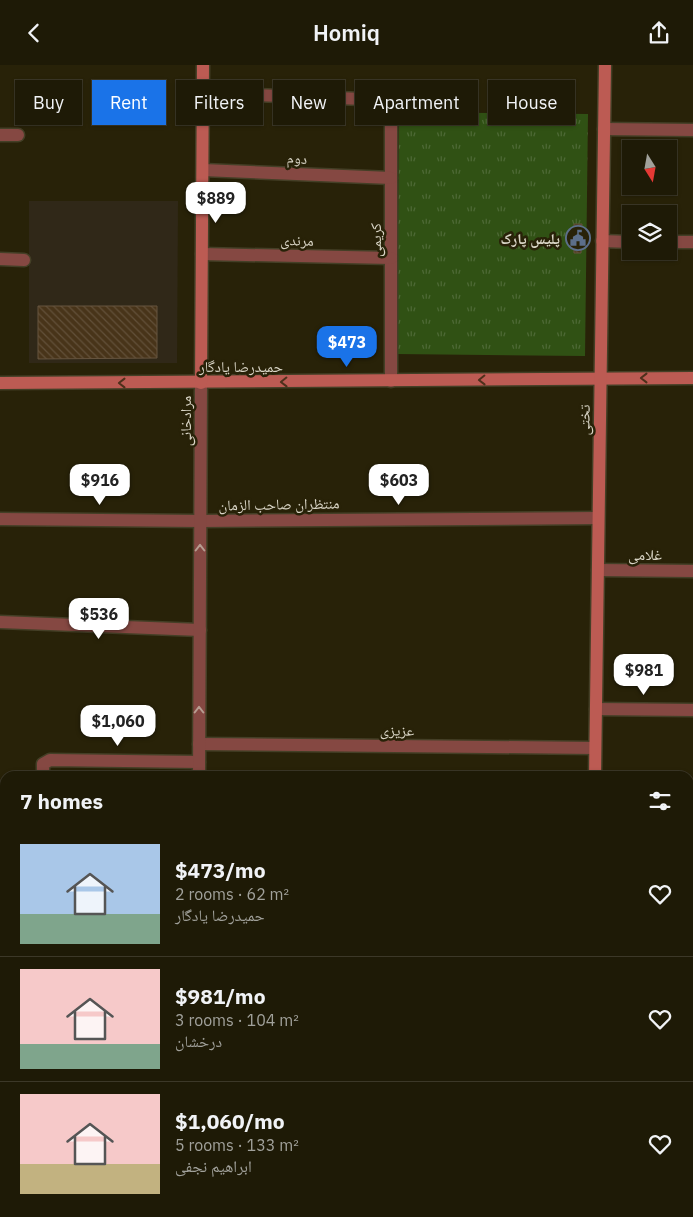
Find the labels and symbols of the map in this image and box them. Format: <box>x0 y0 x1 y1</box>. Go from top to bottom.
north arrow <box>622 140 678 195</box>
street label: دوم <box>286 148 308 169</box>
pin: $889 <box>186 181 246 224</box>
street label: کریمی <box>366 223 386 257</box>
public building icon: پلیس پارک <box>565 225 591 251</box>
place label: پلیس پارک <box>500 229 560 248</box>
street label: مرندی <box>280 230 314 251</box>
pin: $473 <box>317 325 377 368</box>
street label: حمیدرضا یادگار <box>198 357 284 376</box>
one-way arrow <box>640 373 648 383</box>
one-way arrow <box>478 374 486 385</box>
one-way arrow <box>280 377 288 387</box>
one-way arrow <box>118 378 126 388</box>
street label: مرادخانی <box>176 396 196 446</box>
street label: تختی <box>574 404 595 436</box>
pin: $916 <box>70 463 130 506</box>
pin: $603 <box>369 463 429 506</box>
street label: منتظران صاحب الزمان <box>218 493 340 516</box>
one-way arrow <box>195 543 205 551</box>
street label: غلامی <box>628 545 662 565</box>
pin: $536 <box>69 597 129 640</box>
pin: $981 <box>614 653 674 696</box>
pin: $1,060 <box>77 705 159 747</box>
one-way arrow <box>194 706 204 714</box>
street label: عزیزی <box>380 720 415 741</box>

